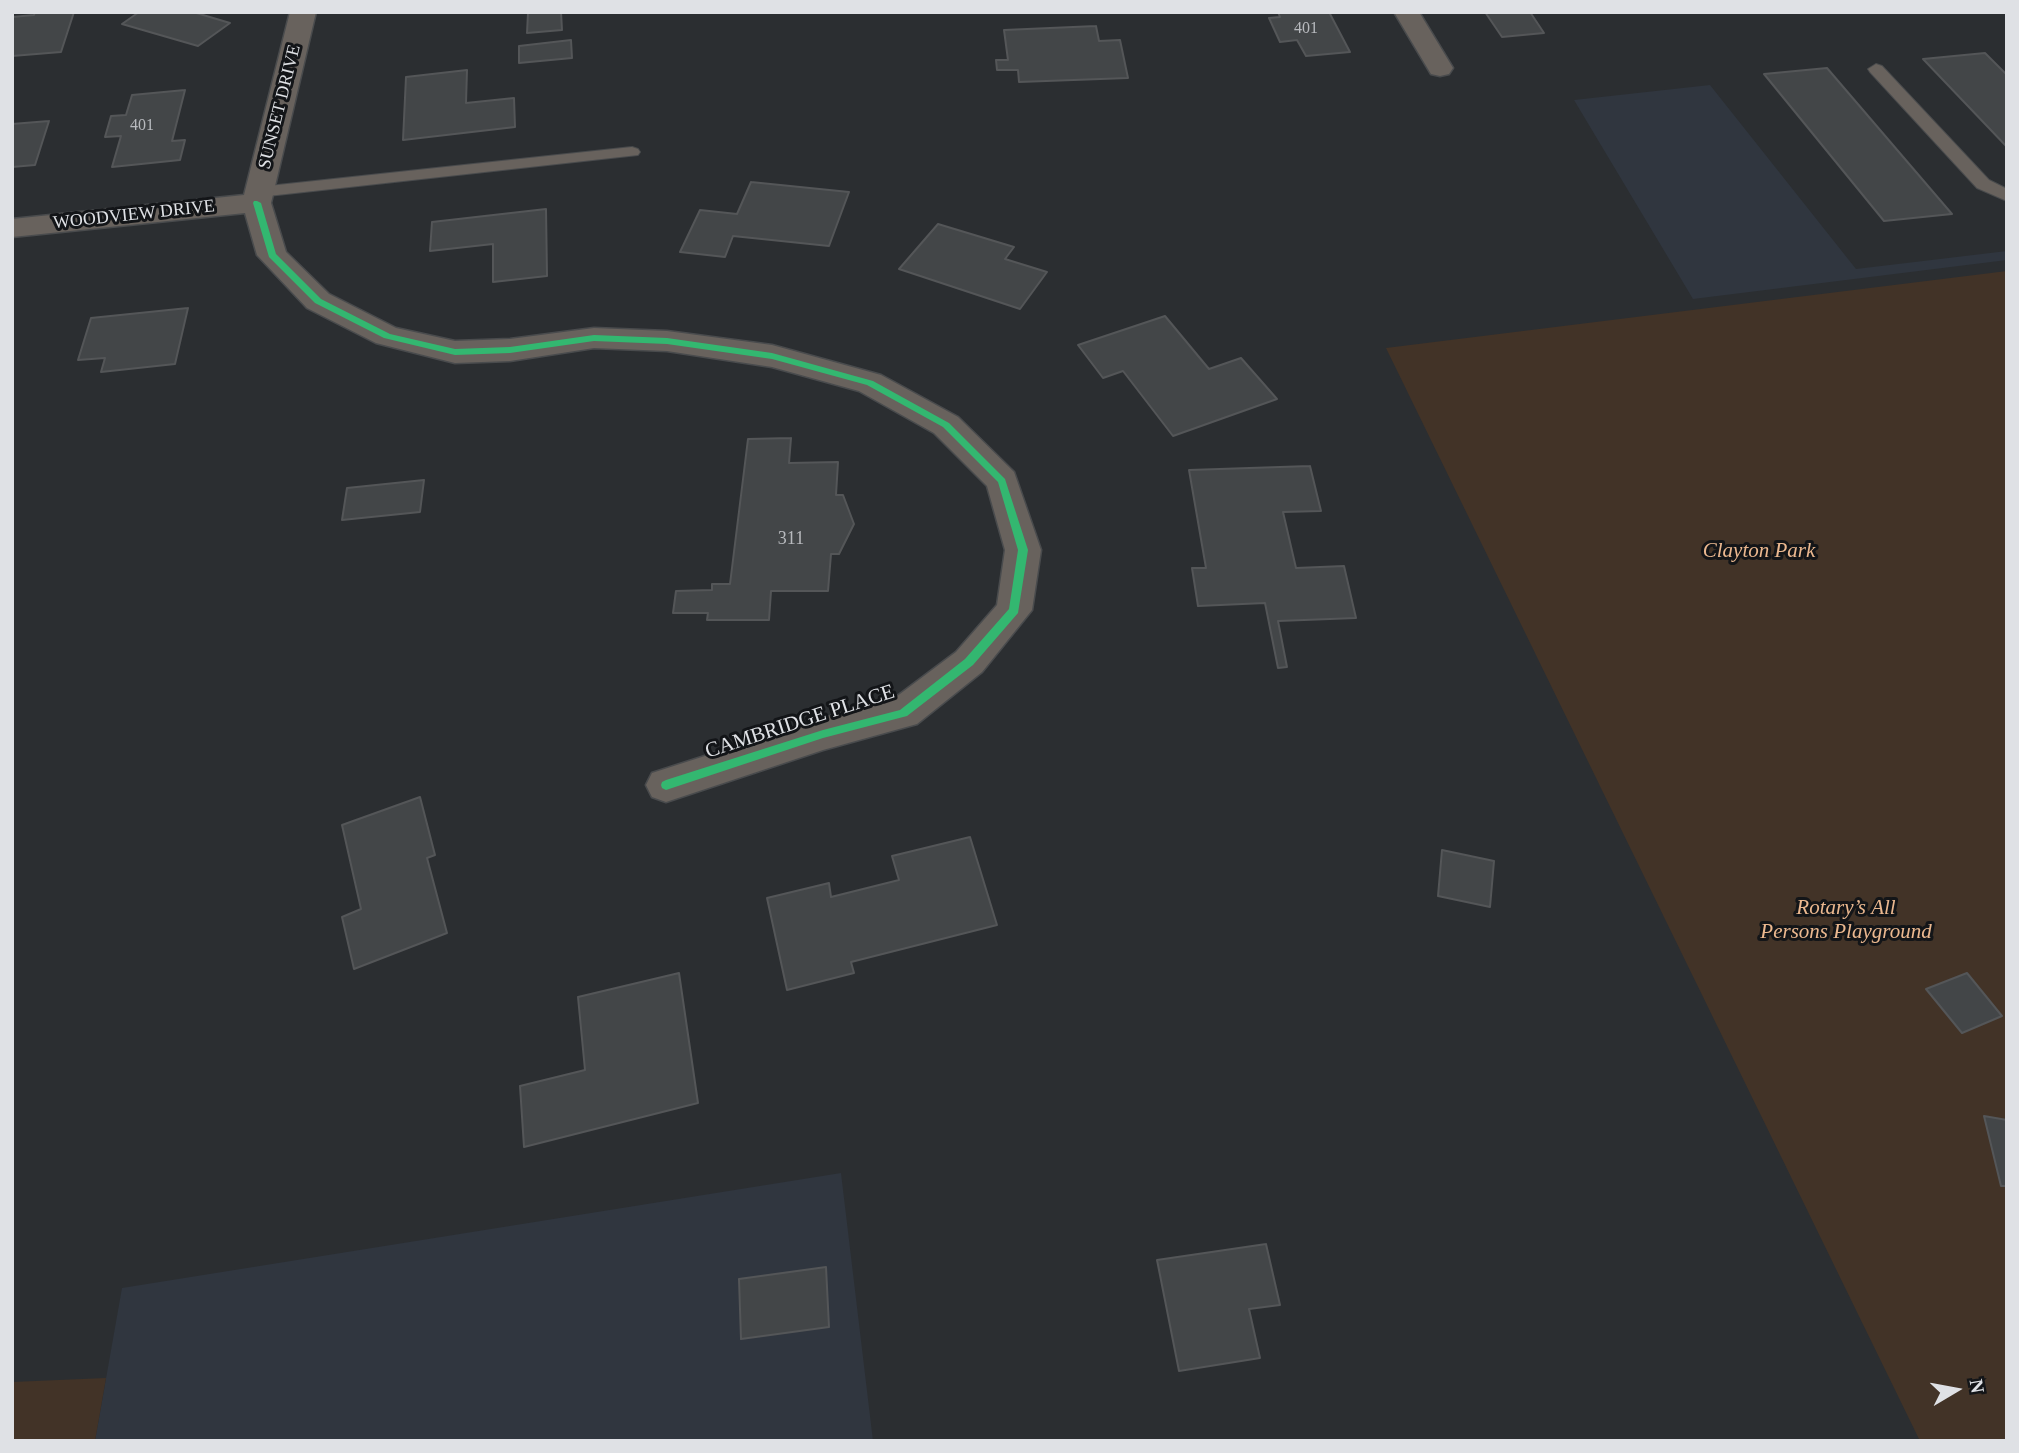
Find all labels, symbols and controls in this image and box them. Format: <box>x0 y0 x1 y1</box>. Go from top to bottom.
house number: 401 <box>1294 19 1318 39</box>
street label: SUNSET DRIVE <box>254 43 306 171</box>
house number: 401 <box>130 116 154 136</box>
street label: WOODVIEW DRIVE <box>52 196 216 234</box>
house number: 311 <box>778 528 804 550</box>
park label: Clayton Park <box>1703 538 1815 564</box>
street label: CAMBRIDGE PLACE <box>702 679 898 765</box>
park label: Rotary’s All Persons Playground <box>1760 895 1932 945</box>
north arrow <box>1921 1355 1991 1425</box>
text: N <box>1966 1378 1989 1395</box>

